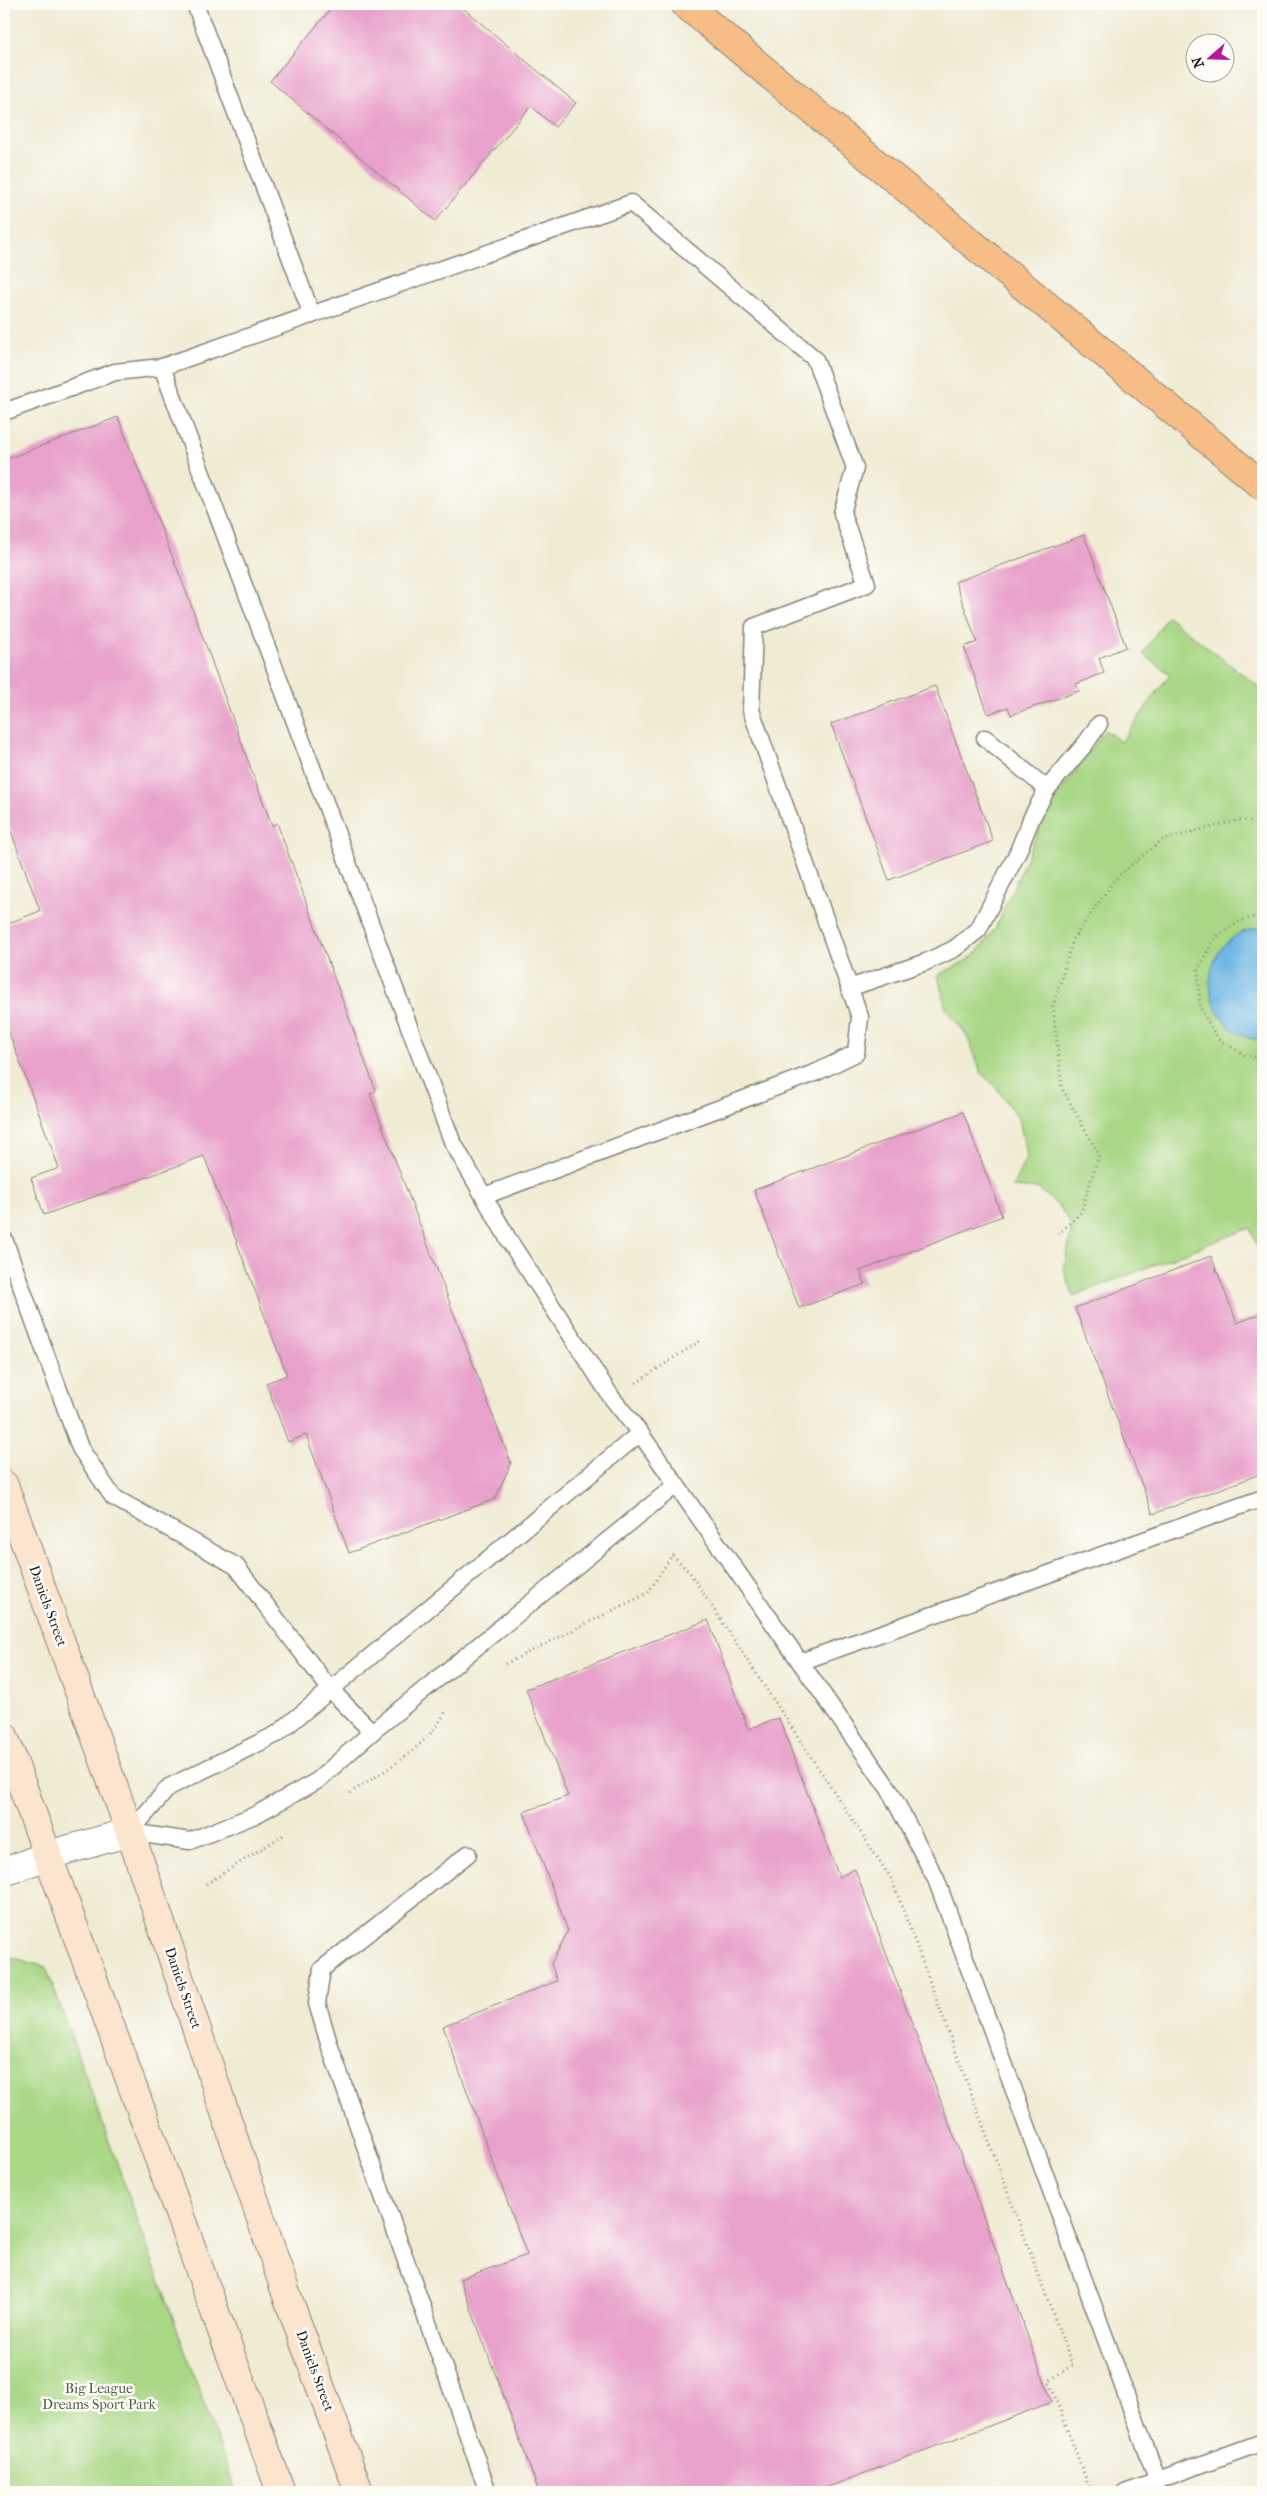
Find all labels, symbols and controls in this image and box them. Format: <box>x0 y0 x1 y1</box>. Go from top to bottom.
north arrow <box>1184 32 1234 82</box>
text: N <box>1188 54 1208 70</box>
street label: Daniels Street <box>25 1563 71 1649</box>
street label: Daniels Street <box>161 1945 205 2031</box>
street label: Daniels Street <box>292 2328 338 2414</box>
park label: Big League Dreams Sport Park <box>42 2380 157 2413</box>

